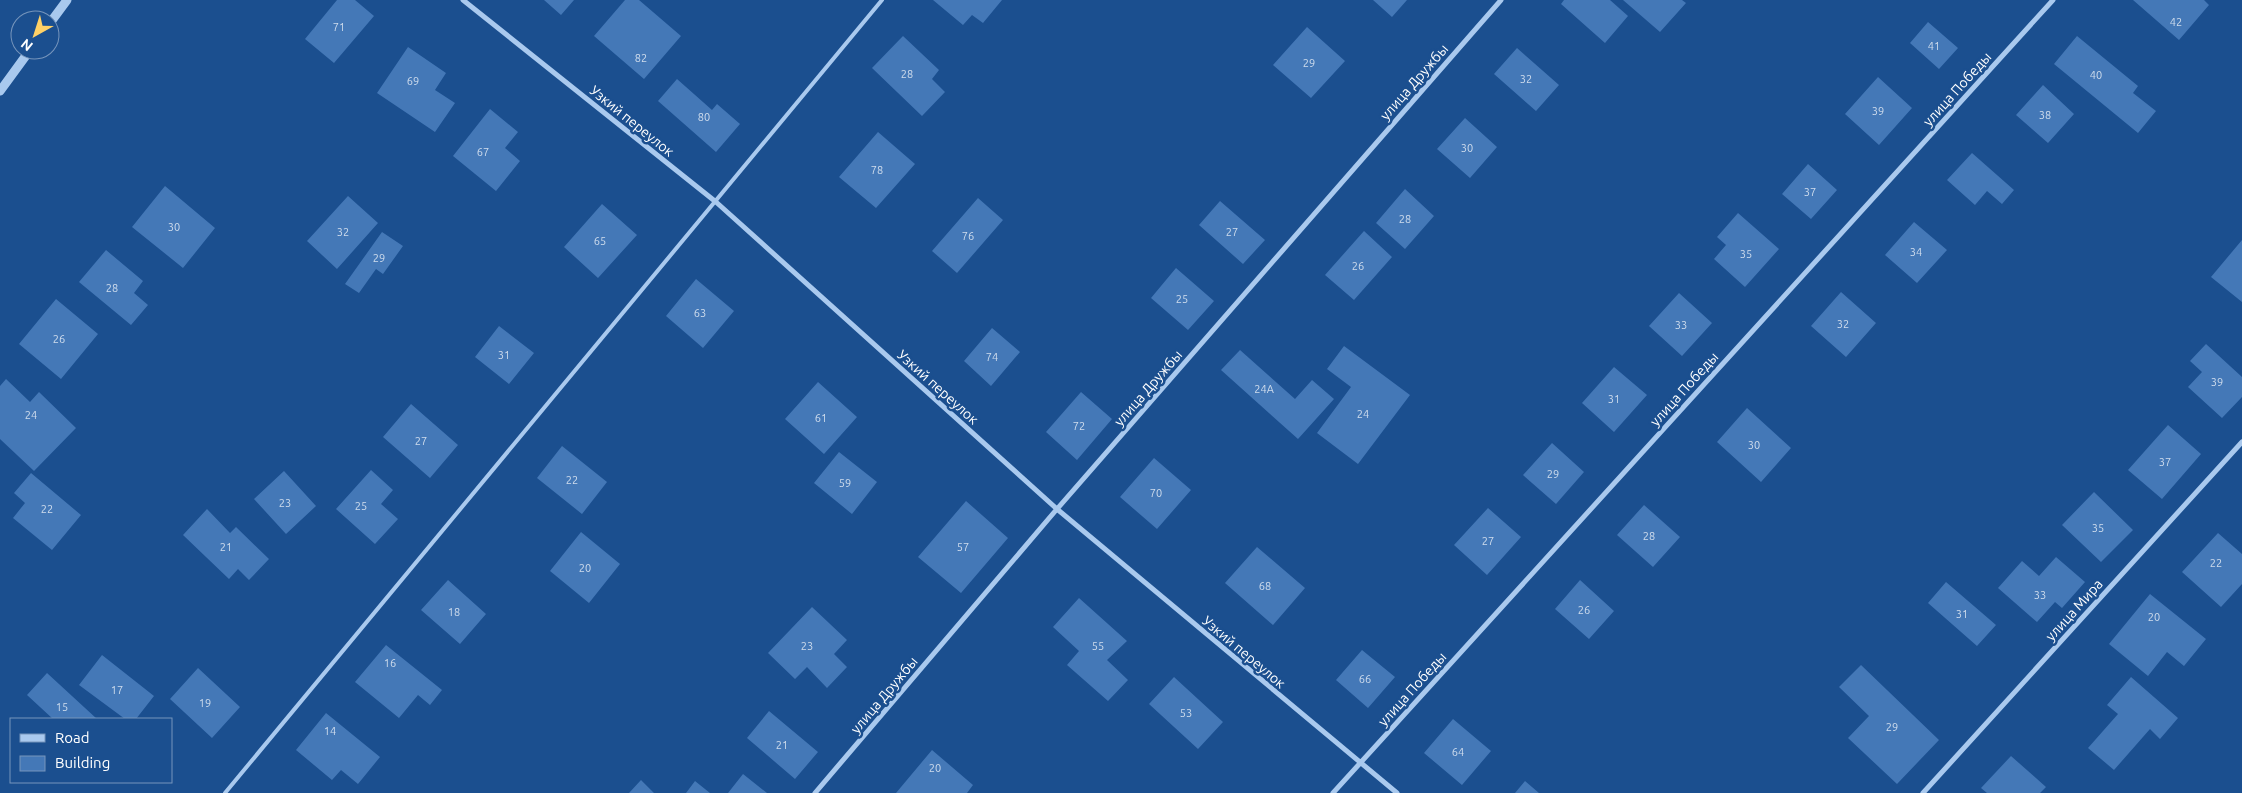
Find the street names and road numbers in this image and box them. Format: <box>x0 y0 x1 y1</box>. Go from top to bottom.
street label: улица Дружбы <box>1377 41 1451 123</box>
street label: улица Победы <box>1920 49 1994 129</box>
street label: Узкий переулок <box>587 82 677 160</box>
street label: Узкий переулок <box>894 346 982 428</box>
street label: улица Дружбы <box>1111 347 1185 429</box>
street label: улица Победы <box>1647 349 1721 429</box>
street label: улица Мира <box>2042 576 2106 644</box>
street label: Узкий переулок <box>1199 613 1289 691</box>
street label: улица Победы <box>1375 649 1449 729</box>
street label: улица Дружбы <box>847 653 921 737</box>

